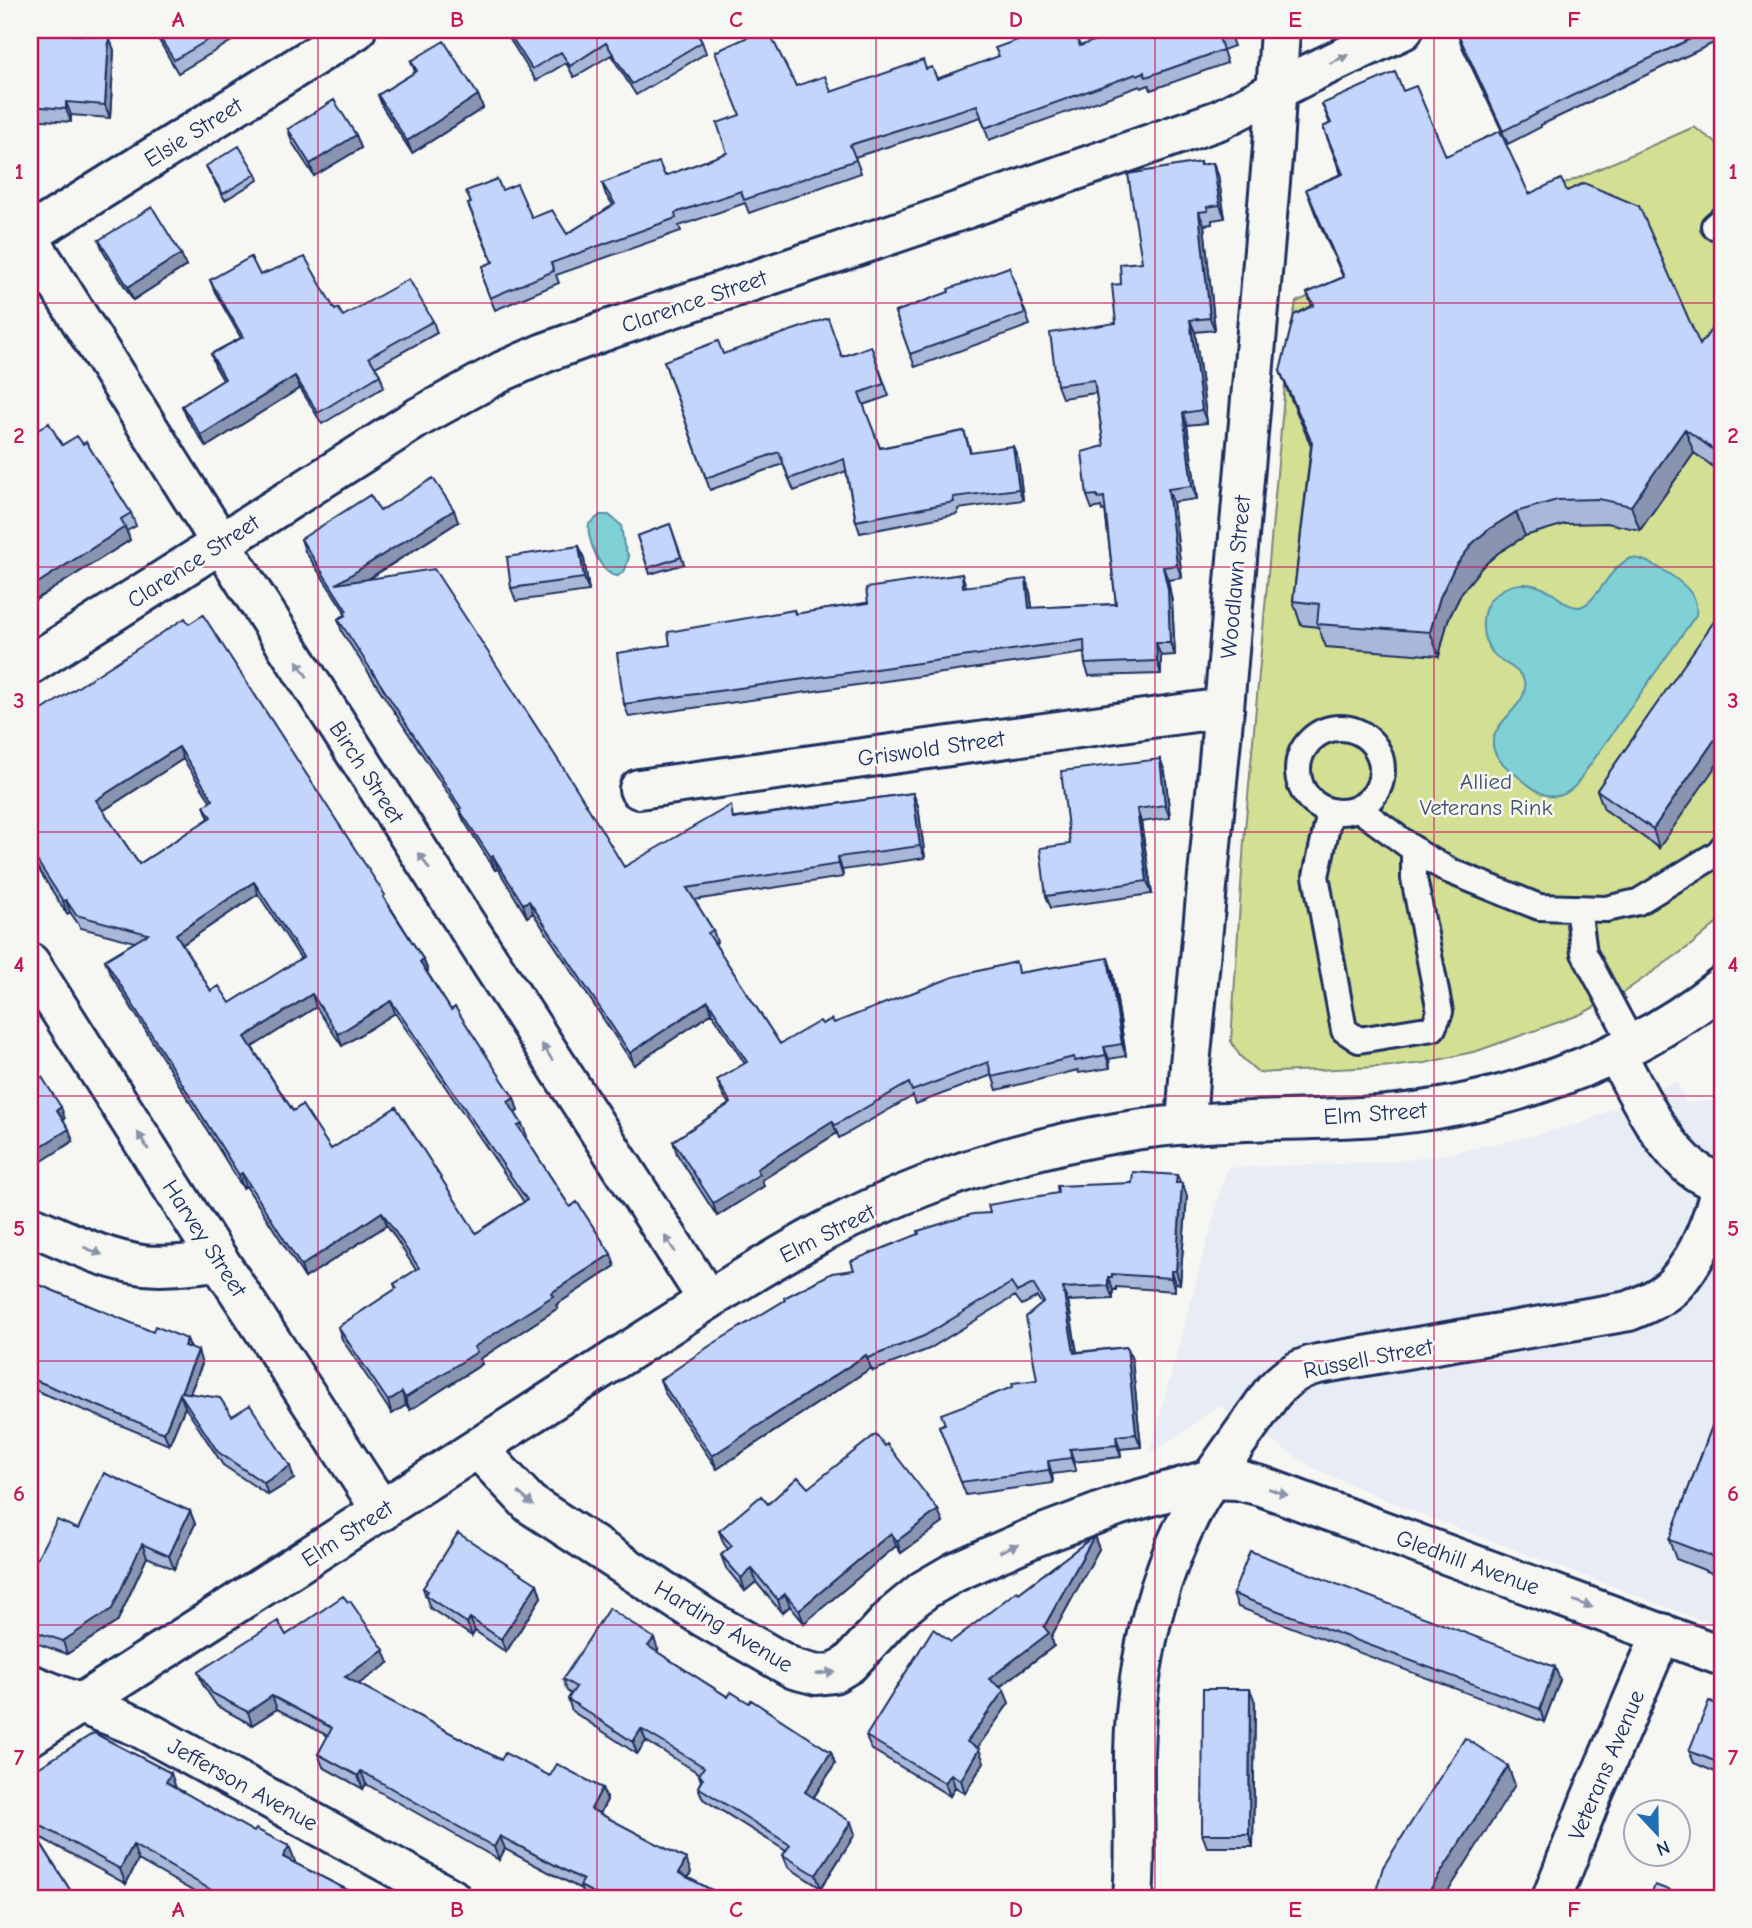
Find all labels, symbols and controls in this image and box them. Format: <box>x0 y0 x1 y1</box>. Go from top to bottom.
text: A <box>172 6 185 33</box>
text: B <box>450 6 464 33</box>
text: C <box>729 6 743 33</box>
text: D <box>1009 6 1023 33</box>
text: E <box>1288 6 1302 33</box>
text: F <box>1567 6 1581 33</box>
one-way arrow <box>1329 53 1350 64</box>
street label: Elsie Street <box>139 91 248 173</box>
text: 1 <box>14 158 24 185</box>
text: 1 <box>1728 158 1738 185</box>
street label: Clarence Street <box>618 264 772 339</box>
text: 2 <box>13 422 25 449</box>
text: 2 <box>1727 422 1739 449</box>
street label: Woodlawn Street <box>1215 493 1256 660</box>
street label: Clarence Street <box>122 508 265 614</box>
one-way arrow <box>295 660 308 679</box>
text: 3 <box>13 687 25 714</box>
text: 3 <box>1727 687 1739 714</box>
street label: Birch Street <box>323 716 410 830</box>
street label: Griswold Street <box>856 725 1008 772</box>
park label: Allied Veterans Rink <box>1419 768 1553 821</box>
one-way arrow <box>418 851 431 871</box>
text: 4 <box>14 951 25 978</box>
text: 4 <box>1728 951 1739 978</box>
one-way arrow <box>541 1043 554 1062</box>
street label: Elm Street <box>1323 1096 1429 1131</box>
one-way arrow <box>137 1132 150 1151</box>
street label: Harvey Street <box>157 1175 253 1303</box>
street label: Elm Street <box>775 1197 881 1269</box>
text: 5 <box>13 1215 25 1242</box>
text: 5 <box>1727 1215 1739 1242</box>
one-way arrow <box>664 1234 677 1254</box>
one-way arrow <box>83 1245 104 1256</box>
street label: Russell Street <box>1301 1332 1437 1384</box>
text: 6 <box>13 1480 25 1507</box>
text: 6 <box>1727 1480 1739 1507</box>
one-way arrow <box>1267 1487 1288 1498</box>
one-way arrow <box>517 1491 534 1506</box>
street label: Elm Street <box>297 1493 399 1573</box>
street label: Gledhill Avenue <box>1392 1524 1543 1601</box>
one-way arrow <box>999 1542 1019 1554</box>
street label: Harding Avenue <box>650 1574 798 1678</box>
one-way arrow <box>1573 1599 1594 1610</box>
one-way arrow <box>814 1668 836 1679</box>
street label: Veterans Avenue <box>1563 1686 1650 1844</box>
street label: Jefferson Avenue <box>163 1732 322 1837</box>
text: 7 <box>14 1744 25 1771</box>
text: 7 <box>1728 1744 1739 1771</box>
north arrow <box>1622 1798 1692 1868</box>
text: N <box>1653 1835 1673 1860</box>
text: A <box>172 1896 185 1923</box>
text: B <box>450 1896 464 1923</box>
text: C <box>729 1896 743 1923</box>
text: D <box>1009 1896 1023 1923</box>
text: E <box>1288 1896 1302 1923</box>
text: F <box>1567 1896 1581 1923</box>

